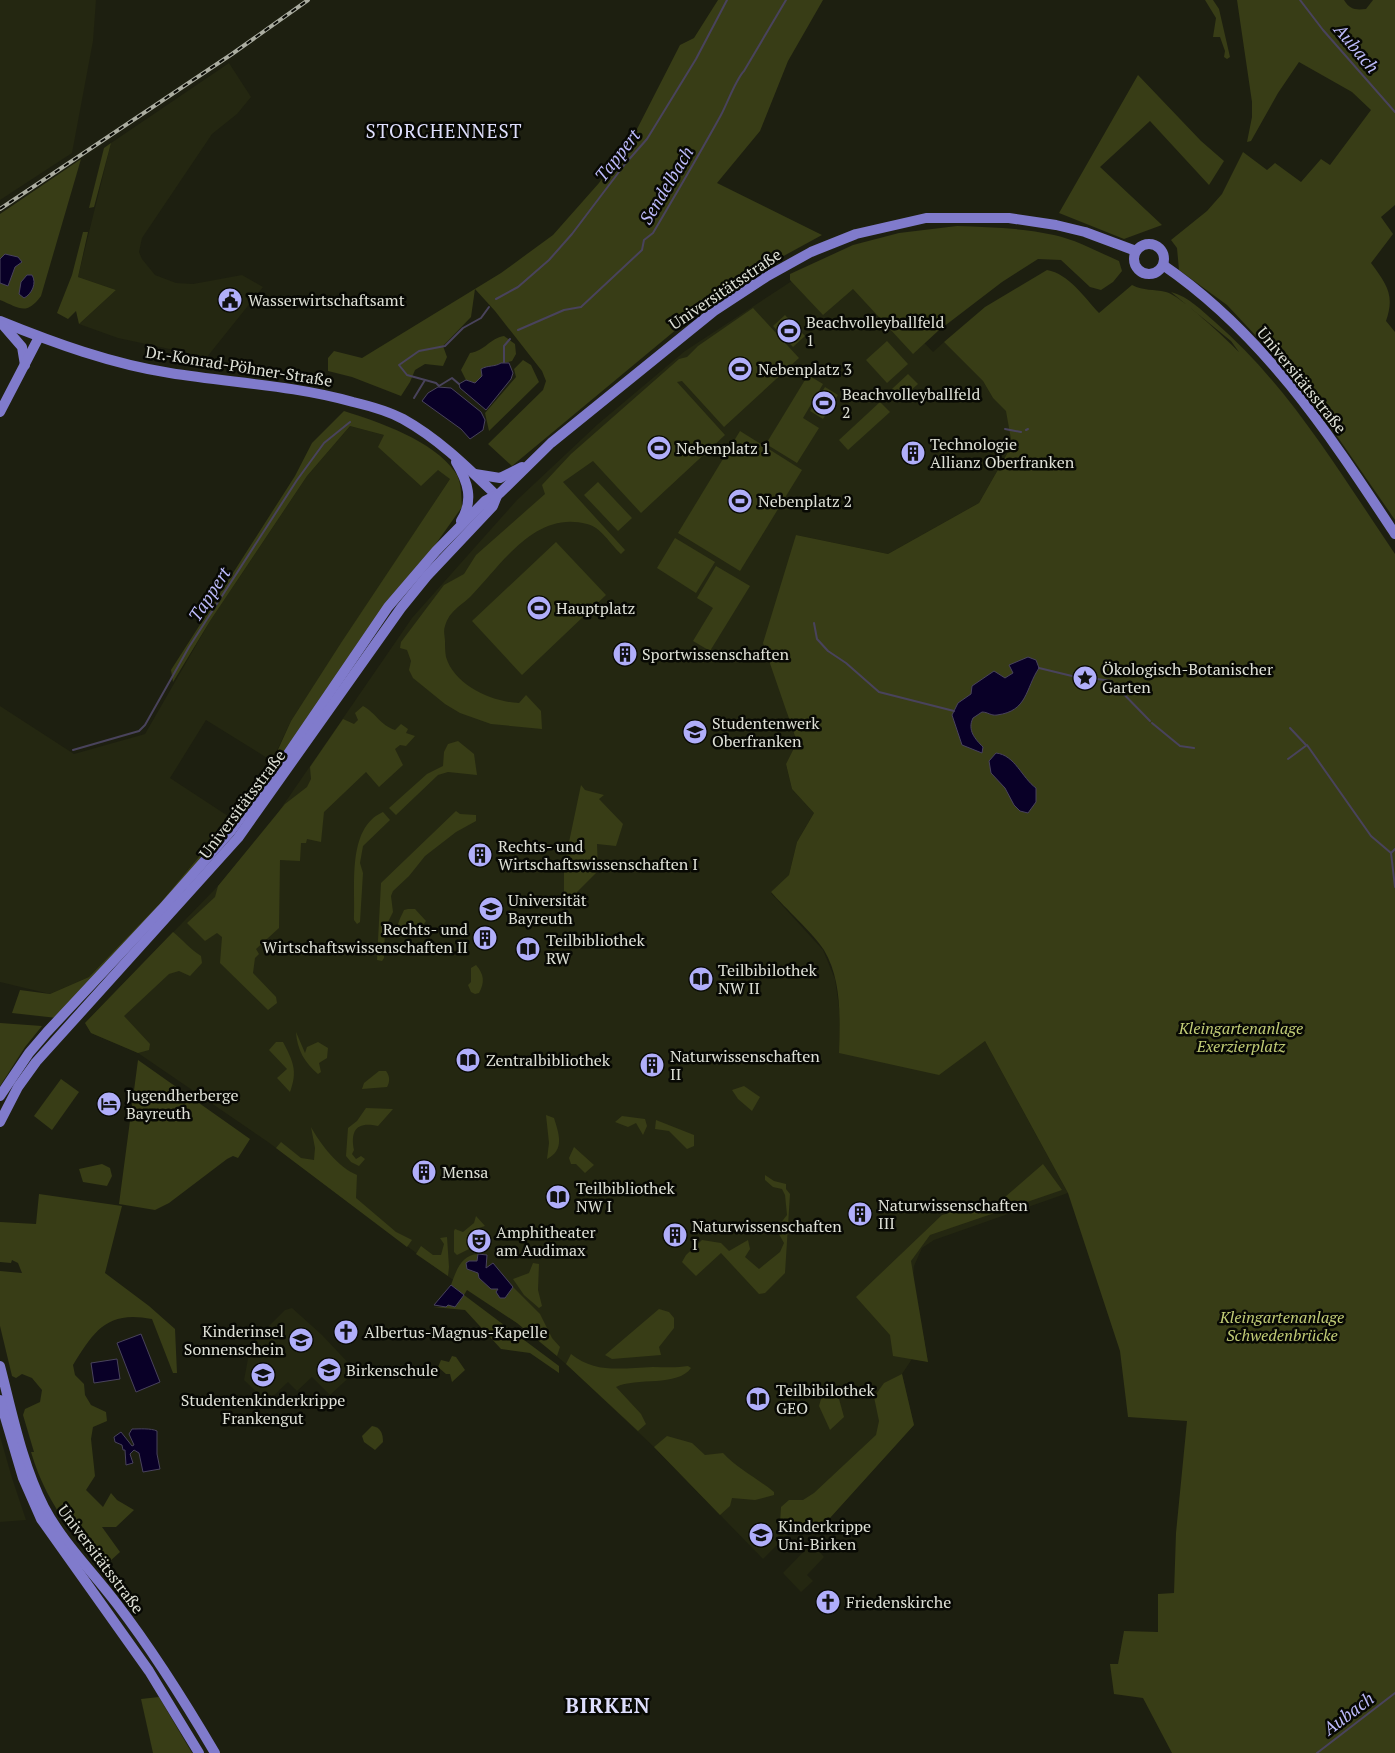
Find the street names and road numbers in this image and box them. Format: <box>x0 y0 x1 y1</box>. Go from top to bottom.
street label: Universitätsstraße <box>665 243 785 335</box>
street label: Universitätsstraße <box>1252 322 1352 438</box>
street label: Dr.-Konrad-Pöhner-Straße <box>144 340 334 392</box>
street label: Universitätsstraße <box>194 745 290 863</box>
street label: Universitätsstraße <box>53 1500 149 1618</box>

